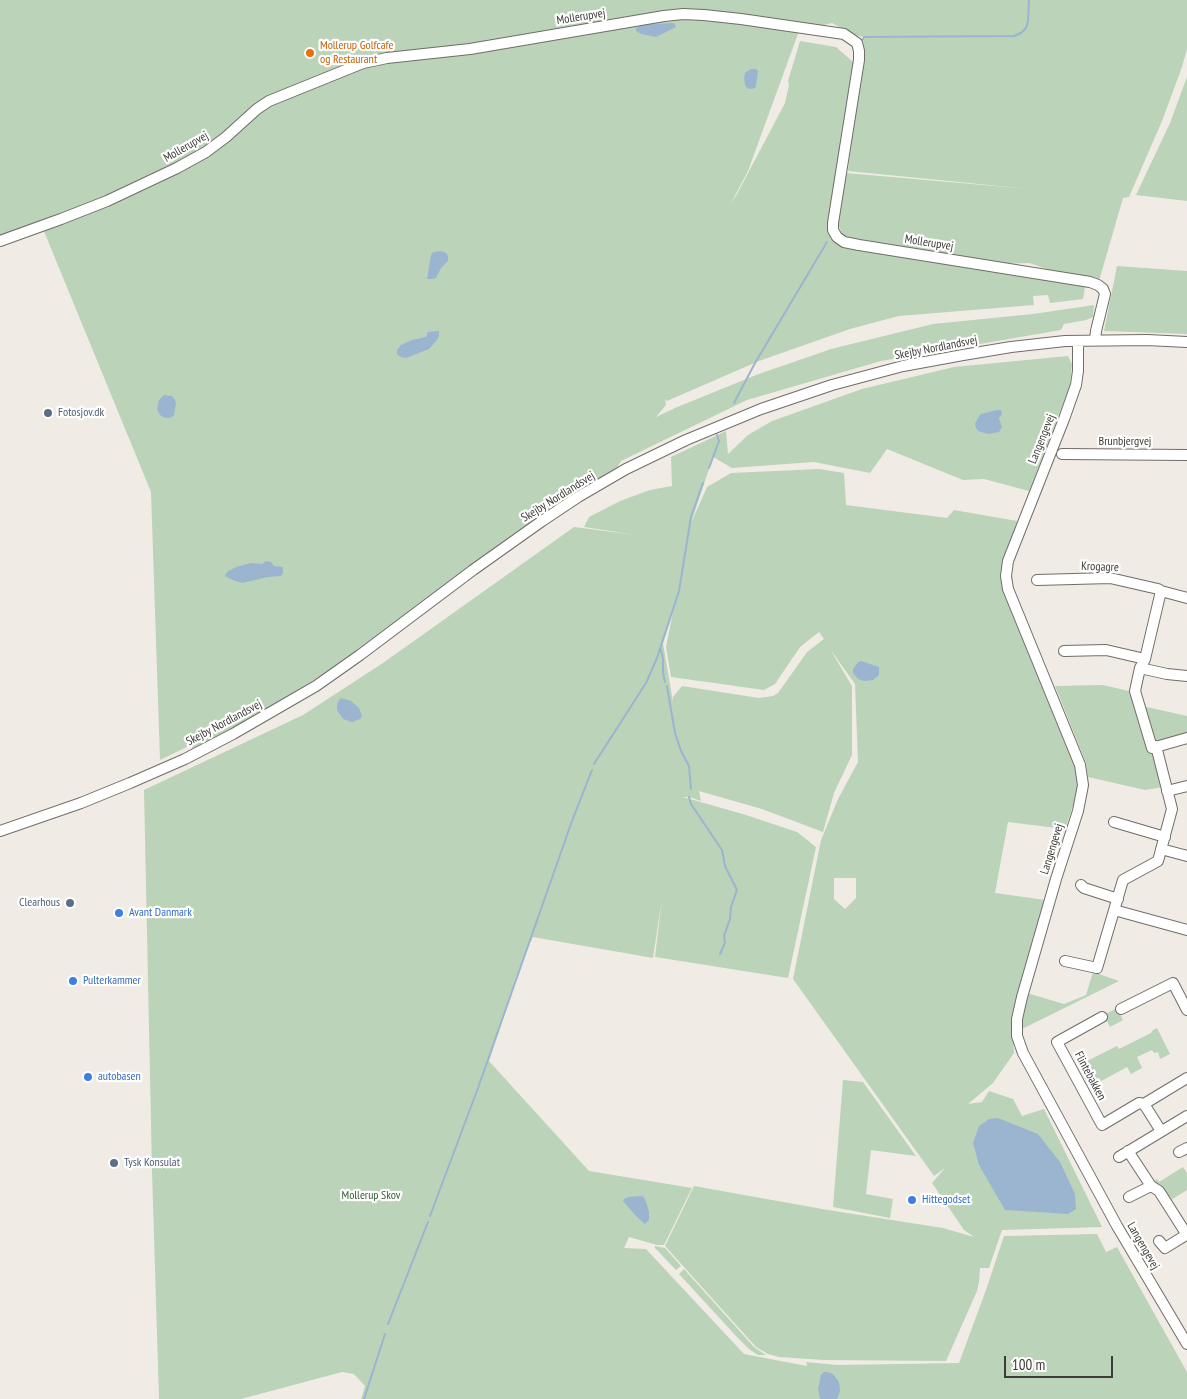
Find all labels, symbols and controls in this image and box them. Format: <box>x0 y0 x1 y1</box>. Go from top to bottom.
street label: Mollerupvej <box>556 6 606 28</box>
place label: Mollerup Golfcafe og Restaurant <box>320 39 394 67</box>
marker: Mollerup Golfcafe og Restaurant <box>304 47 316 59</box>
street label: Mollerupvej <box>161 128 211 166</box>
street label: Mollerupvej <box>904 232 954 254</box>
street label: Skejby Nordlandsvej <box>894 333 978 363</box>
place label: Fotosjov.dk <box>58 406 104 420</box>
marker: Fotosjov.dk <box>42 407 54 419</box>
street label: Langengevej <box>1026 412 1058 466</box>
street label: Brunbjergvej <box>1099 435 1151 449</box>
street label: Skejby Nordlandsvej <box>519 469 597 525</box>
street label: Krogagre <box>1081 559 1119 575</box>
street label: Skejby Nordlandsvej <box>184 697 264 749</box>
street label: Langengevej <box>1037 822 1067 876</box>
place label: Clearhous <box>19 896 60 910</box>
marker: Clearhous <box>64 897 76 909</box>
place label: Avant Danmark <box>129 906 192 920</box>
marker: Avant Danmark <box>113 907 125 919</box>
place label: Pulterkammer <box>83 974 141 988</box>
marker: Pulterkammer <box>67 975 79 987</box>
street label: Flintebakken <box>1071 1049 1109 1103</box>
place label: autobasen <box>98 1070 141 1084</box>
marker: autobasen <box>82 1071 94 1083</box>
place label: Tysk Konsulat <box>124 1156 180 1170</box>
marker: Tysk Konsulat <box>108 1157 120 1169</box>
park label: Mollerup Skov <box>341 1189 401 1203</box>
place label: Hittegodset <box>922 1193 970 1207</box>
marker: Hittegodset <box>906 1194 918 1206</box>
street label: Langengevej <box>1124 1220 1162 1272</box>
scale bar <box>1007 1346 1116 1378</box>
text: 100 m <box>1012 1355 1045 1374</box>

